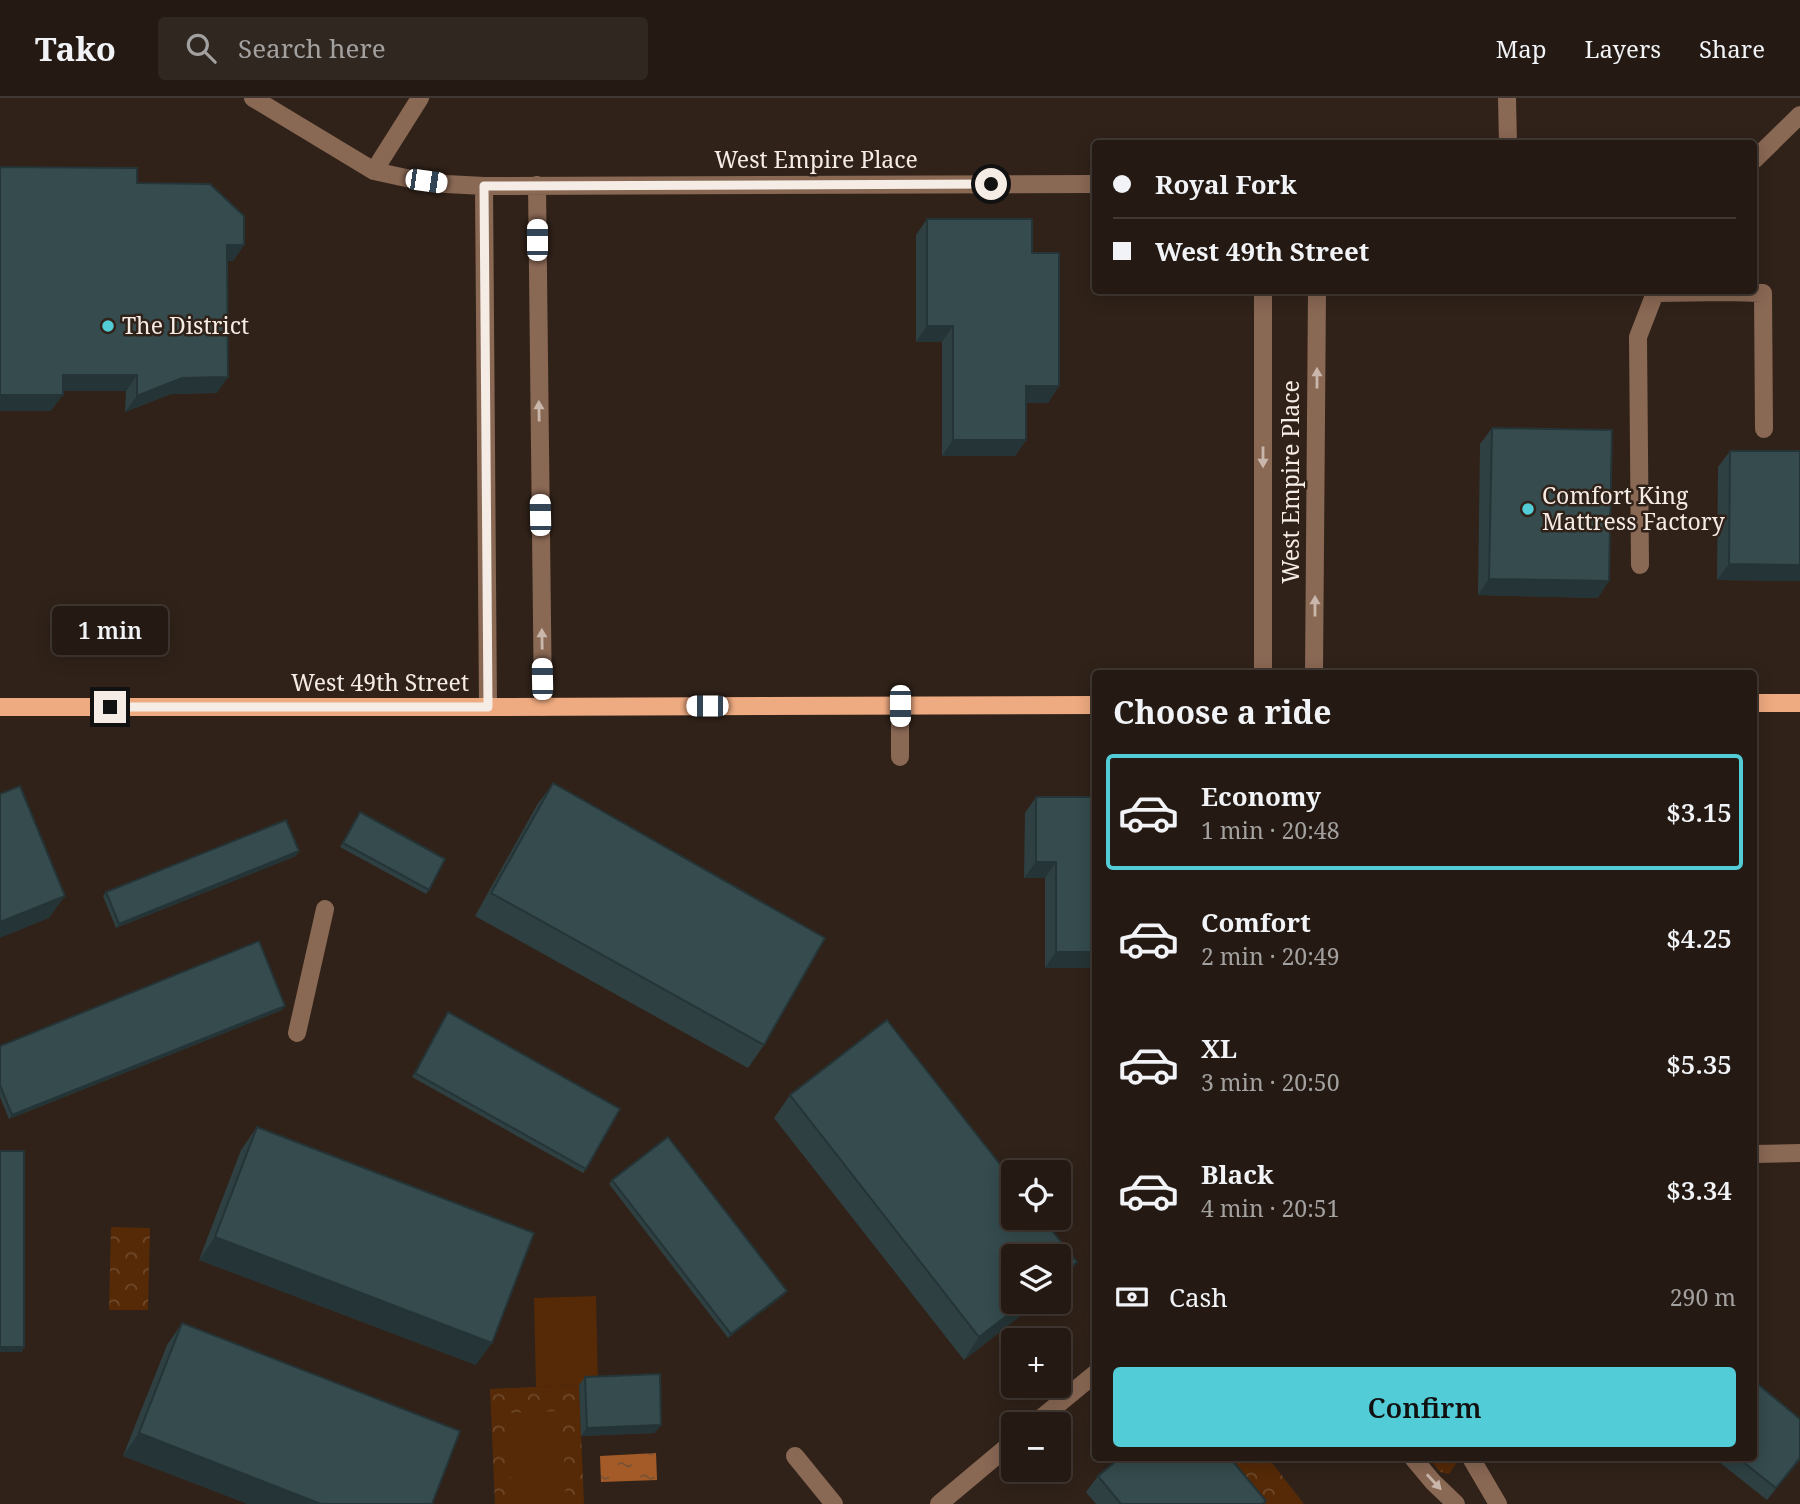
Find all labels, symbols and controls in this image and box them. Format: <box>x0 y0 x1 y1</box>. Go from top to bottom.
search box <box>158 17 648 80</box>
text: Tako <box>35 26 116 71</box>
icon: search <box>182 29 220 67</box>
text: Search here <box>238 30 386 66</box>
text: Map <box>1496 32 1547 65</box>
text: Layers <box>1585 32 1661 65</box>
text: Share <box>1699 32 1765 65</box>
street label: West Empire Place <box>714 143 918 175</box>
text: Royal Fork <box>1155 166 1297 202</box>
car <box>404 168 449 194</box>
route start <box>975 168 1007 200</box>
car <box>527 219 548 261</box>
text: West 49th Street <box>1155 233 1369 269</box>
place label: The District <box>122 309 249 341</box>
marker: The District <box>100 318 116 334</box>
one-way arrow <box>1311 367 1322 389</box>
street label: West Empire Place <box>1274 380 1306 584</box>
one-way arrow <box>533 400 545 422</box>
one-way arrow <box>1257 446 1269 468</box>
place label: Comfort King Mattress Factory <box>1542 479 1725 537</box>
car <box>530 494 551 536</box>
marker: Comfort King Mattress Factory <box>1520 501 1536 517</box>
one-way arrow <box>1309 594 1321 616</box>
callout: 1 min <box>52 606 168 654</box>
text: 1 min <box>78 614 142 646</box>
one-way arrow <box>536 627 548 649</box>
car <box>532 658 553 700</box>
street label: West 49th Street <box>291 666 469 698</box>
car <box>890 685 911 727</box>
text: Choose a ride <box>1113 690 1332 733</box>
route end <box>94 691 126 723</box>
car <box>687 696 729 717</box>
text: Economy <box>1201 778 1321 814</box>
icon: car <box>1117 781 1180 844</box>
text: $3.15 <box>1666 794 1732 830</box>
text: 1 min · 20:48 <box>1201 814 1339 846</box>
text: Comfort <box>1201 904 1311 940</box>
icon: car <box>1117 907 1180 970</box>
text: $4.25 <box>1666 920 1732 956</box>
text: 2 min · 20:49 <box>1201 940 1339 972</box>
text: XL <box>1201 1030 1237 1066</box>
icon: car <box>1117 1033 1180 1096</box>
text: $5.35 <box>1666 1046 1732 1082</box>
text: 3 min · 20:50 <box>1201 1066 1339 1098</box>
text: Black <box>1201 1156 1274 1192</box>
icon: car <box>1117 1159 1180 1222</box>
map controls <box>1001 1160 1071 1482</box>
button: locate <box>1001 1160 1071 1230</box>
text: $3.34 <box>1666 1172 1732 1208</box>
text: 4 min · 20:51 <box>1201 1192 1339 1224</box>
button: layers <box>1001 1244 1071 1314</box>
icon: cash <box>1113 1278 1151 1316</box>
text: Cash <box>1169 1279 1228 1315</box>
text: 290 m <box>1670 1281 1736 1313</box>
button: + <box>1001 1328 1071 1398</box>
button: Confirm <box>1113 1367 1736 1447</box>
button: − <box>1001 1412 1071 1482</box>
one-way arrow <box>1425 1473 1441 1490</box>

